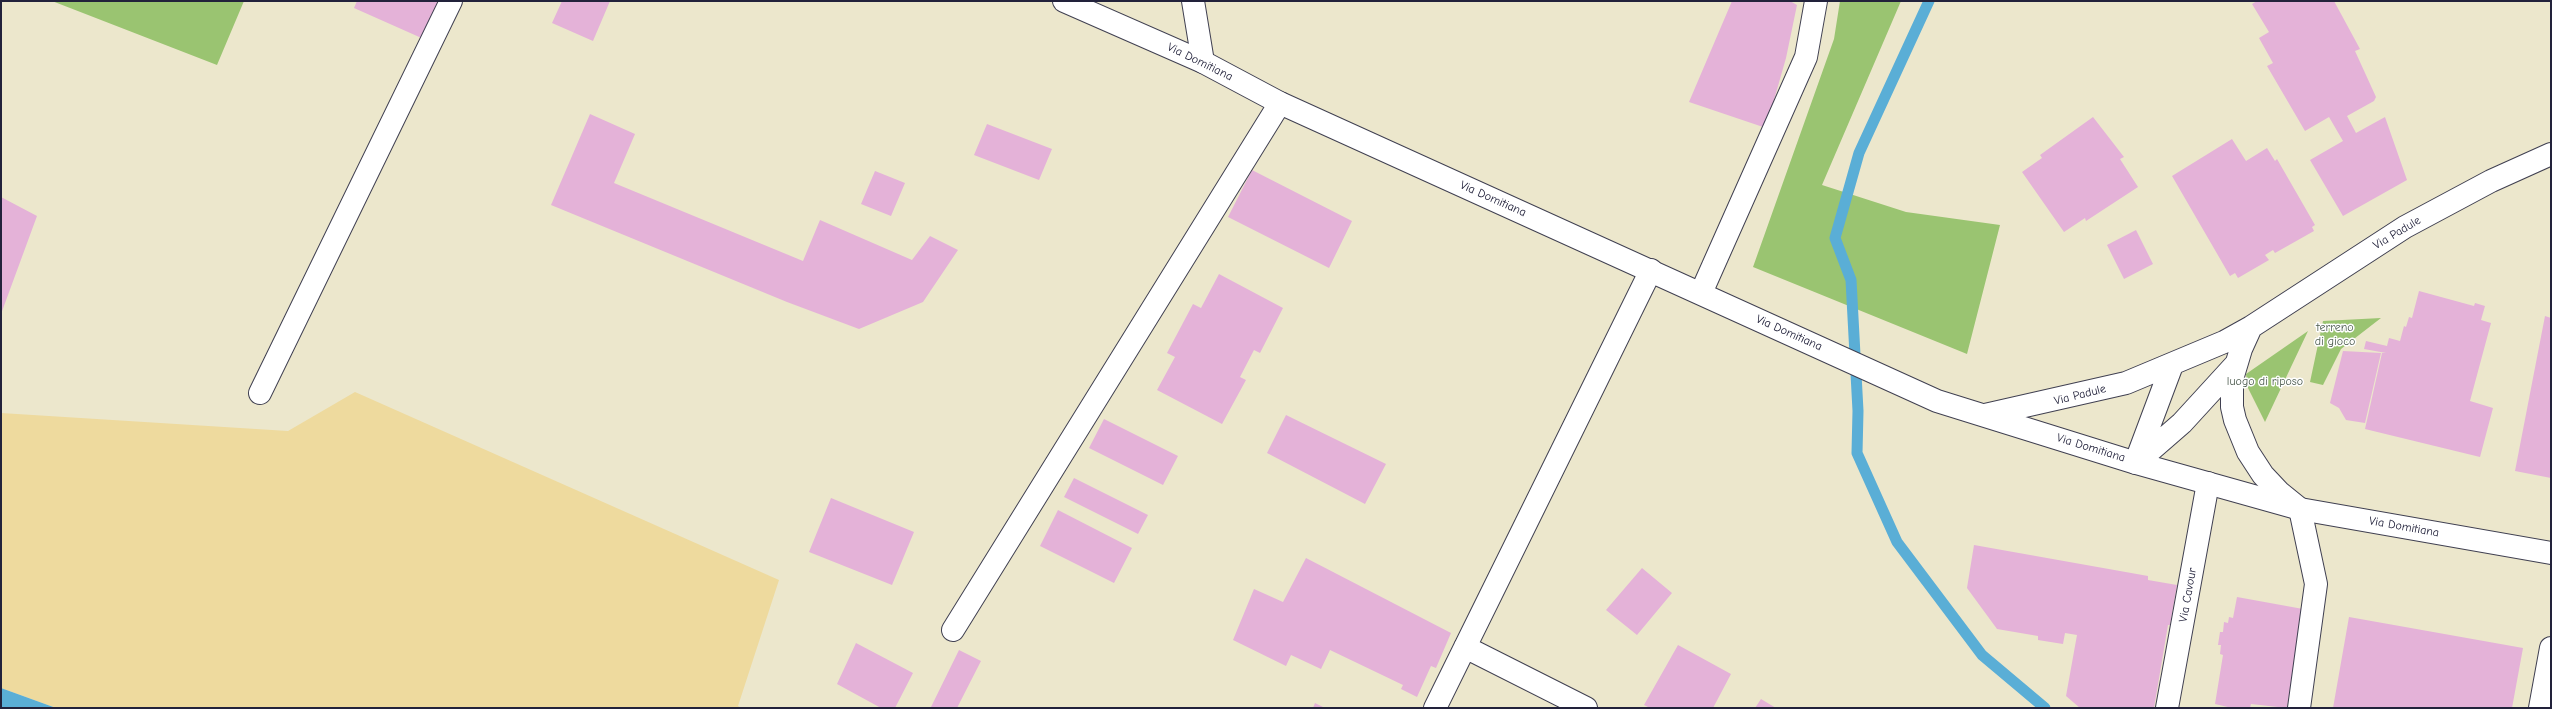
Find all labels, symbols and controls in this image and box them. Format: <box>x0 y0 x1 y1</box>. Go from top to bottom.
street label: Via Domitiana <box>1165 40 1235 84</box>
street label: Via Domitiana <box>1458 178 1528 220</box>
street label: Via Padule <box>2371 213 2423 253</box>
street label: Via Domitiana <box>1754 312 1824 354</box>
park label: terreno di gioco <box>2315 321 2355 349</box>
park label: luogo di riposo <box>2227 375 2303 389</box>
street label: Via Padule <box>2053 382 2107 408</box>
street label: Via Domitiana <box>2055 431 2127 465</box>
street label: Via Domitiana <box>2368 514 2440 540</box>
street label: Via Cavour <box>2176 567 2200 623</box>

